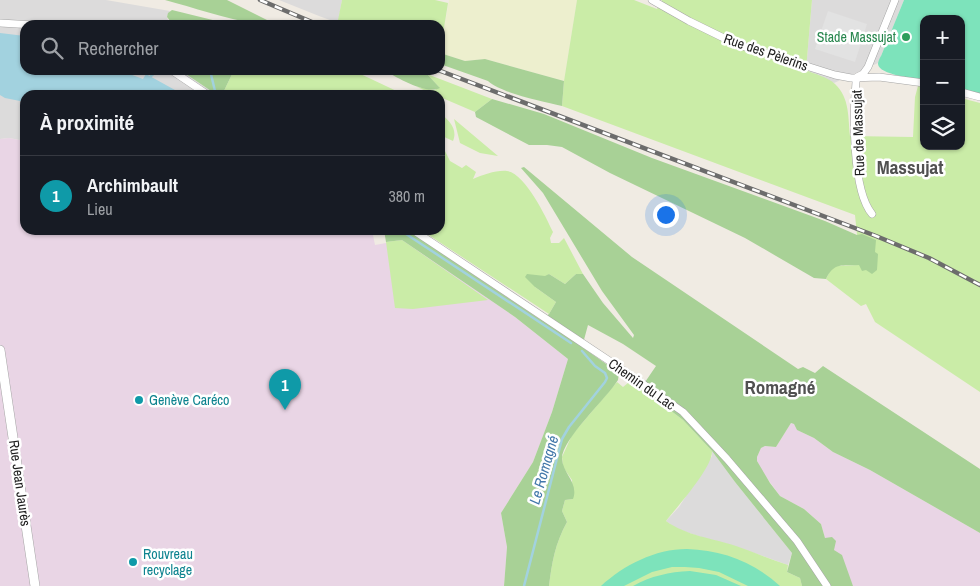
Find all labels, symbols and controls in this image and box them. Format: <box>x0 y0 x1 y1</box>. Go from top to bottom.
map controls <box>920 15 965 150</box>
button: + <box>920 15 965 60</box>
search box <box>20 20 445 75</box>
place label: Stade Massujat <box>817 28 896 46</box>
street label: Rue des Pèlerins <box>721 29 811 75</box>
marker: Stade Massujat <box>900 31 912 43</box>
icon: search <box>38 34 66 62</box>
text: Rechercher <box>78 35 159 61</box>
button: − <box>920 60 965 105</box>
street label: Rue de Massujat <box>848 90 868 176</box>
button: layers <box>920 105 965 150</box>
text: À proximité <box>40 108 134 137</box>
district label: Massujat <box>877 154 943 180</box>
text: Archimbault <box>87 172 178 198</box>
text: 1 <box>52 185 60 207</box>
text: 380 m <box>389 185 425 207</box>
text: Lieu <box>87 198 113 220</box>
your location <box>653 202 679 228</box>
street label: Chemin du Lac <box>605 354 679 414</box>
pin: 1 <box>269 369 301 410</box>
district label: Romagné <box>745 374 816 400</box>
place label: Genève Caréco <box>149 391 229 409</box>
marker: Genève Caréco <box>133 394 145 406</box>
water label: Le Romagné <box>524 433 563 507</box>
street label: Rue Jean Jaurès <box>5 439 35 527</box>
place label: Rouvreau recyclage <box>143 545 193 579</box>
marker: Rouvreau recyclage <box>127 556 139 568</box>

